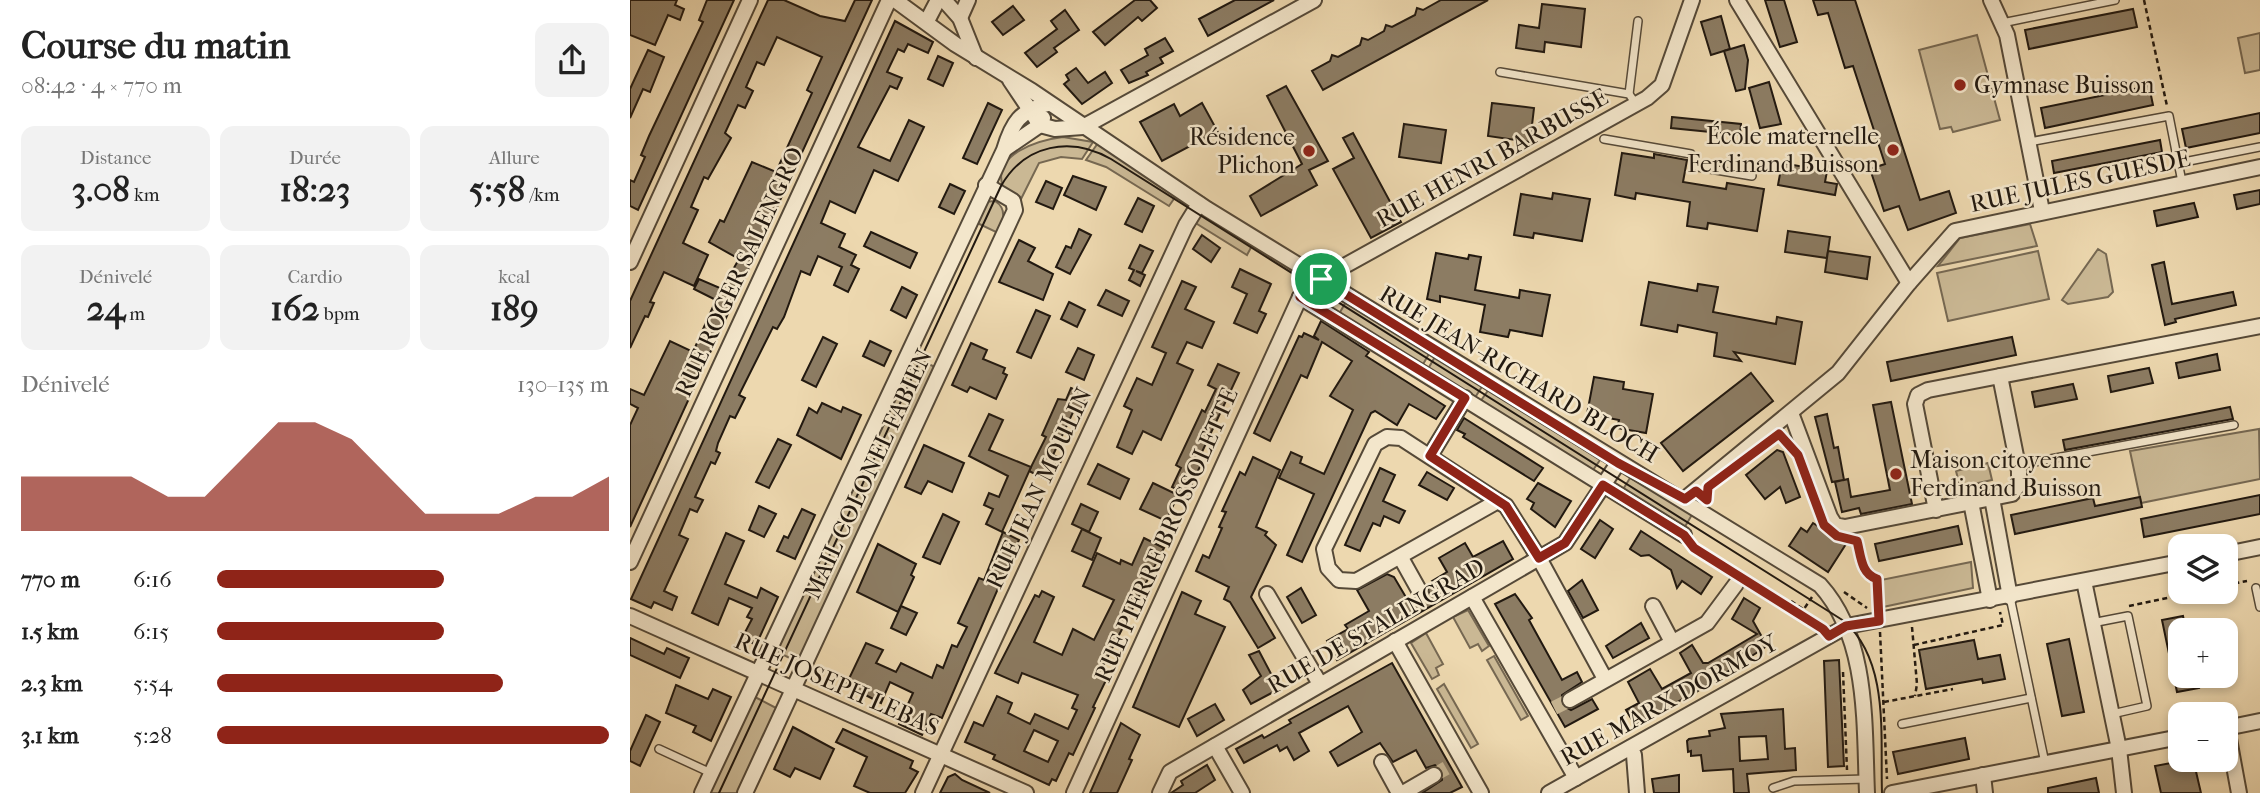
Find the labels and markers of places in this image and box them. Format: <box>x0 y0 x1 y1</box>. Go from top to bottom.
place label: Gymnase Buisson <box>1974 71 2154 99</box>
marker: Gymnase Buisson <box>1952 77 1968 93</box>
place label: École maternelle Ferdinand Buisson <box>1687 121 1879 178</box>
place label: Résidence Plichon <box>1189 123 1295 179</box>
marker: École maternelle Ferdinand Buisson <box>1885 142 1901 158</box>
marker: Résidence Plichon <box>1301 143 1317 159</box>
pin <box>1291 249 1351 309</box>
place label: Maison citoyenne Ferdinand Buisson <box>1910 446 2102 502</box>
marker: Maison citoyenne Ferdinand Buisson <box>1888 466 1904 482</box>

